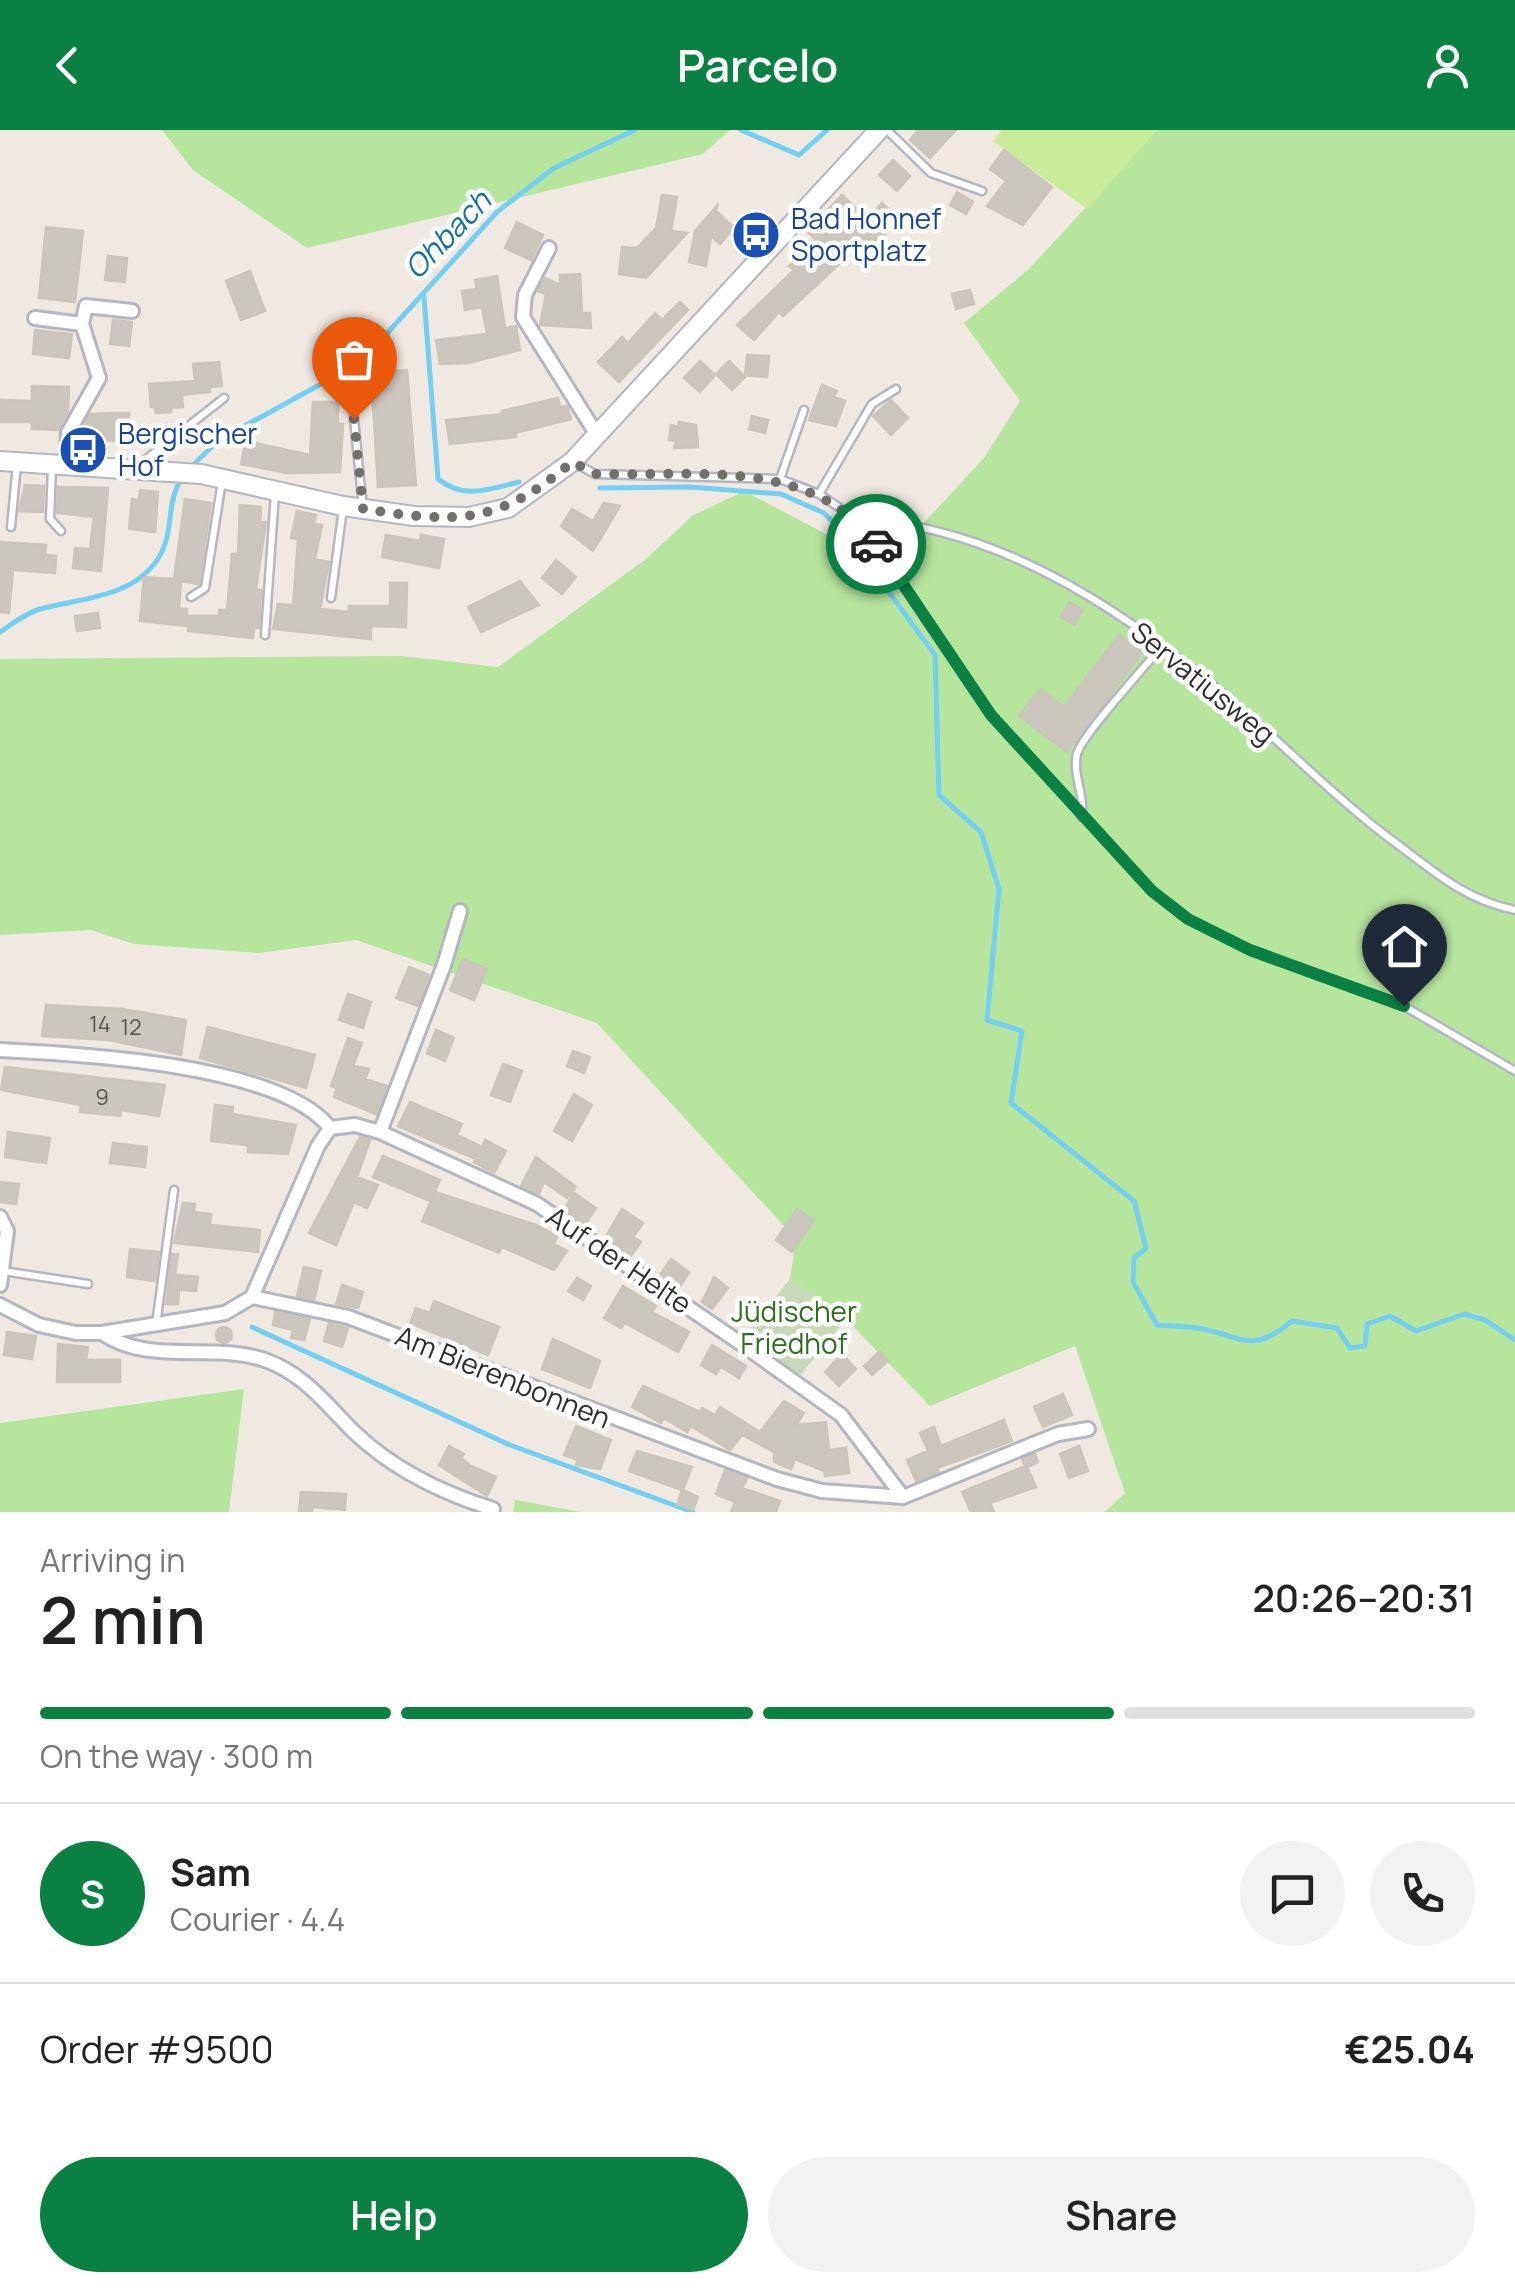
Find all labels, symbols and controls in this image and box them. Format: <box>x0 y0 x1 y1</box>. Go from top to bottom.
text: Parcelo <box>677 34 838 96</box>
icon: back <box>40 38 95 93</box>
icon: person <box>1420 38 1475 93</box>
water label: Ohbach <box>395 180 500 287</box>
place label: Bad Honnef Sportplatz <box>791 199 941 269</box>
bus stop icon: Bad Honnef Sportplatz <box>730 209 782 261</box>
pin <box>312 317 397 420</box>
icon: bag <box>327 332 382 387</box>
place label: Bergischer Hof <box>118 414 257 484</box>
bus stop icon: Bergischer Hof <box>57 424 109 476</box>
courier <box>826 494 926 594</box>
icon: car <box>849 517 904 572</box>
street label: Servatiusweg <box>1124 612 1284 752</box>
pin <box>1362 904 1447 1007</box>
icon: home <box>1377 919 1432 974</box>
house number: 14 <box>89 1009 111 1039</box>
house number: 12 <box>120 1012 142 1042</box>
house number: 9 <box>95 1082 109 1112</box>
street label: Auf der Helte <box>539 1197 700 1322</box>
park label: Jüdischer Friedhof <box>731 1292 857 1362</box>
street label: Am Bierenbonnen <box>390 1316 616 1436</box>
text: Arriving in <box>40 1538 185 1582</box>
text: 20:26–20:31 <box>1252 1571 1475 1623</box>
text: 2 min <box>40 1575 206 1664</box>
text: On the way · 300 m <box>40 1734 313 1778</box>
button: chat <box>1240 1841 1345 1946</box>
button: phone <box>1370 1841 1475 1946</box>
text: Sam <box>170 1845 251 1897</box>
text: S <box>80 1867 105 1919</box>
text: Courier · 4.4 <box>170 1897 345 1941</box>
text: Order #9500 <box>40 2022 274 2074</box>
text: €25.04 <box>1345 2022 1475 2074</box>
button: Help <box>40 2157 748 2272</box>
button: Share <box>768 2157 1475 2272</box>

